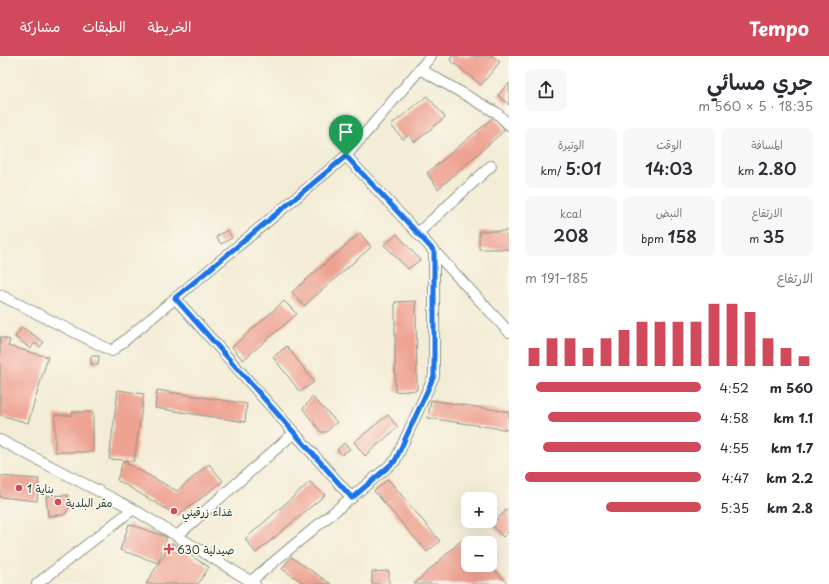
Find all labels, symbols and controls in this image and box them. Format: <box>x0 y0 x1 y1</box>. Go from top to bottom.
text: Tempo <box>749 14 809 42</box>
text: مشاركة <box>20 16 60 37</box>
text: الطبقات <box>82 16 126 37</box>
text: الخريطة <box>148 16 191 37</box>
text: جري مسائي <box>707 64 813 97</box>
button: share <box>525 69 567 111</box>
text: 18:35 · 5 × 560 m <box>698 96 813 115</box>
pin <box>329 115 363 156</box>
icon: arrive <box>335 121 357 143</box>
text: الوتيرة <box>558 136 584 153</box>
text: الوقت <box>656 136 682 153</box>
text: المسافة <box>751 136 783 153</box>
text: 5:01 <box>565 155 602 181</box>
text: 14:03 <box>645 155 693 181</box>
text: 2.80 <box>758 155 796 181</box>
text: /km <box>541 162 565 179</box>
text: km <box>738 162 758 179</box>
text: النبض <box>656 204 682 221</box>
text: الارتفاع <box>752 204 782 221</box>
text: kcal <box>560 205 582 222</box>
text: 208 <box>553 222 589 248</box>
text: 158 <box>668 223 697 249</box>
text: 35 <box>763 223 785 249</box>
text: bpm <box>641 230 668 247</box>
text: m <box>749 230 763 247</box>
text: 185–191 m <box>525 268 588 287</box>
text: الارتفاع <box>777 268 813 287</box>
text: 4:52 <box>720 378 749 397</box>
text: 560 m <box>770 378 813 397</box>
text: 4:58 <box>720 408 749 427</box>
text: 1.1 km <box>774 408 813 427</box>
text: 4:55 <box>720 438 749 457</box>
text: 1.7 km <box>771 438 813 457</box>
text: 4:47 <box>721 468 749 487</box>
text: 2.2 km <box>766 468 813 487</box>
place label: بناية 1 <box>27 480 54 497</box>
marker: بناية 1 <box>14 483 24 493</box>
map controls <box>461 492 497 572</box>
button: + <box>461 492 497 528</box>
place label: مقر البلدية <box>66 494 113 511</box>
marker: مقر البلدية <box>53 497 63 507</box>
text: 5:35 <box>720 498 749 517</box>
text: 2.8 km <box>767 498 813 517</box>
place label: غذاء زرقيني <box>182 503 233 523</box>
marker: غذاء زرقيني <box>169 506 179 516</box>
button: − <box>461 536 497 572</box>
place label: صيدلية 630 <box>177 541 234 558</box>
marker: صيدلية 630 <box>164 544 174 554</box>

